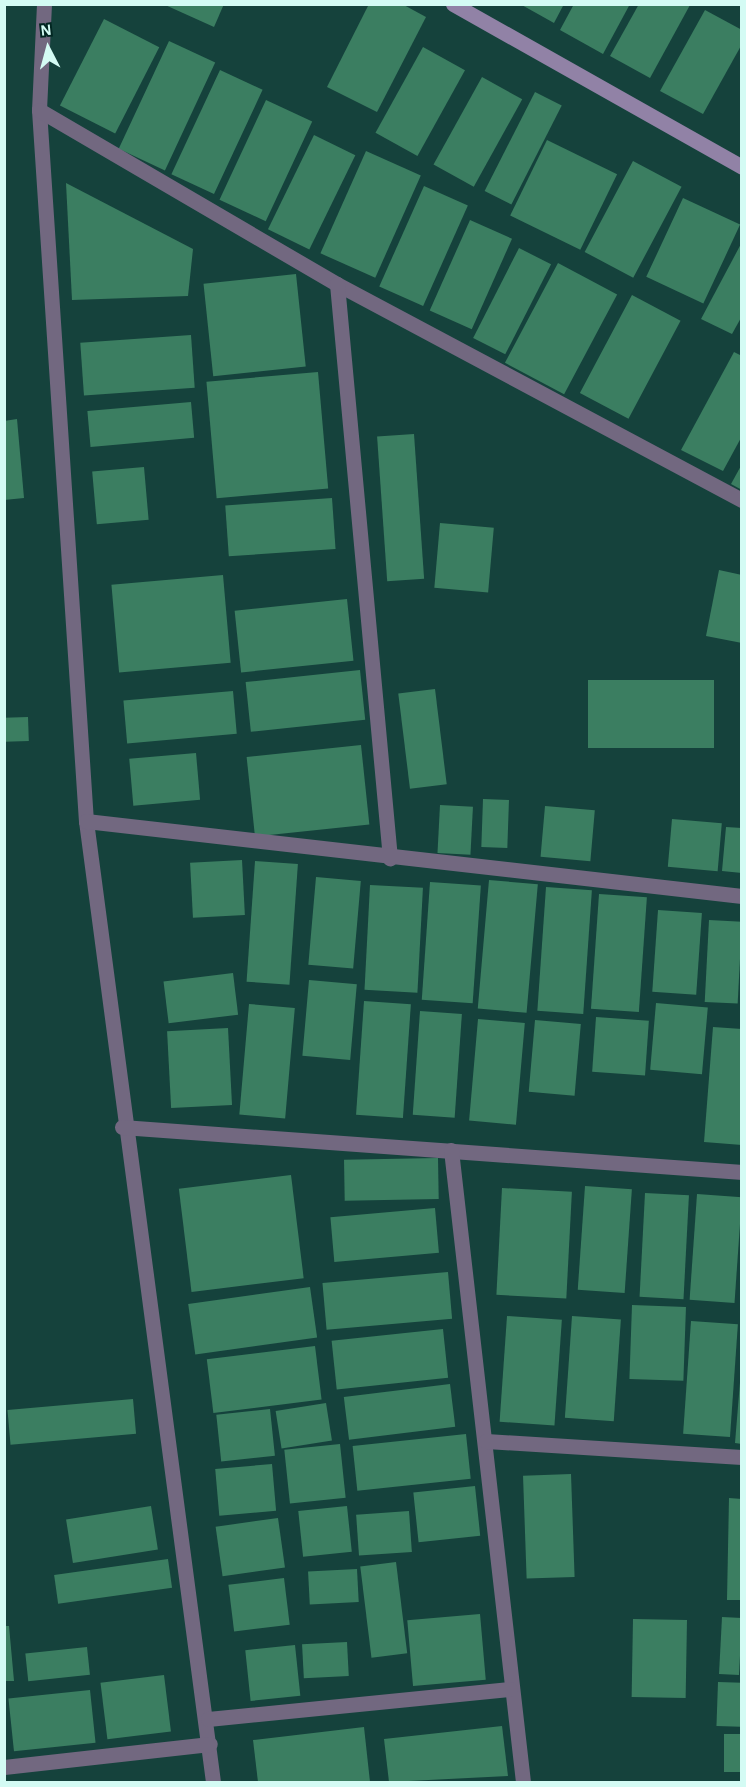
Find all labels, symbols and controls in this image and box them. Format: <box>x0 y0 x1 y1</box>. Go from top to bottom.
north arrow <box>18 18 78 78</box>
text: N <box>40 22 52 39</box>

